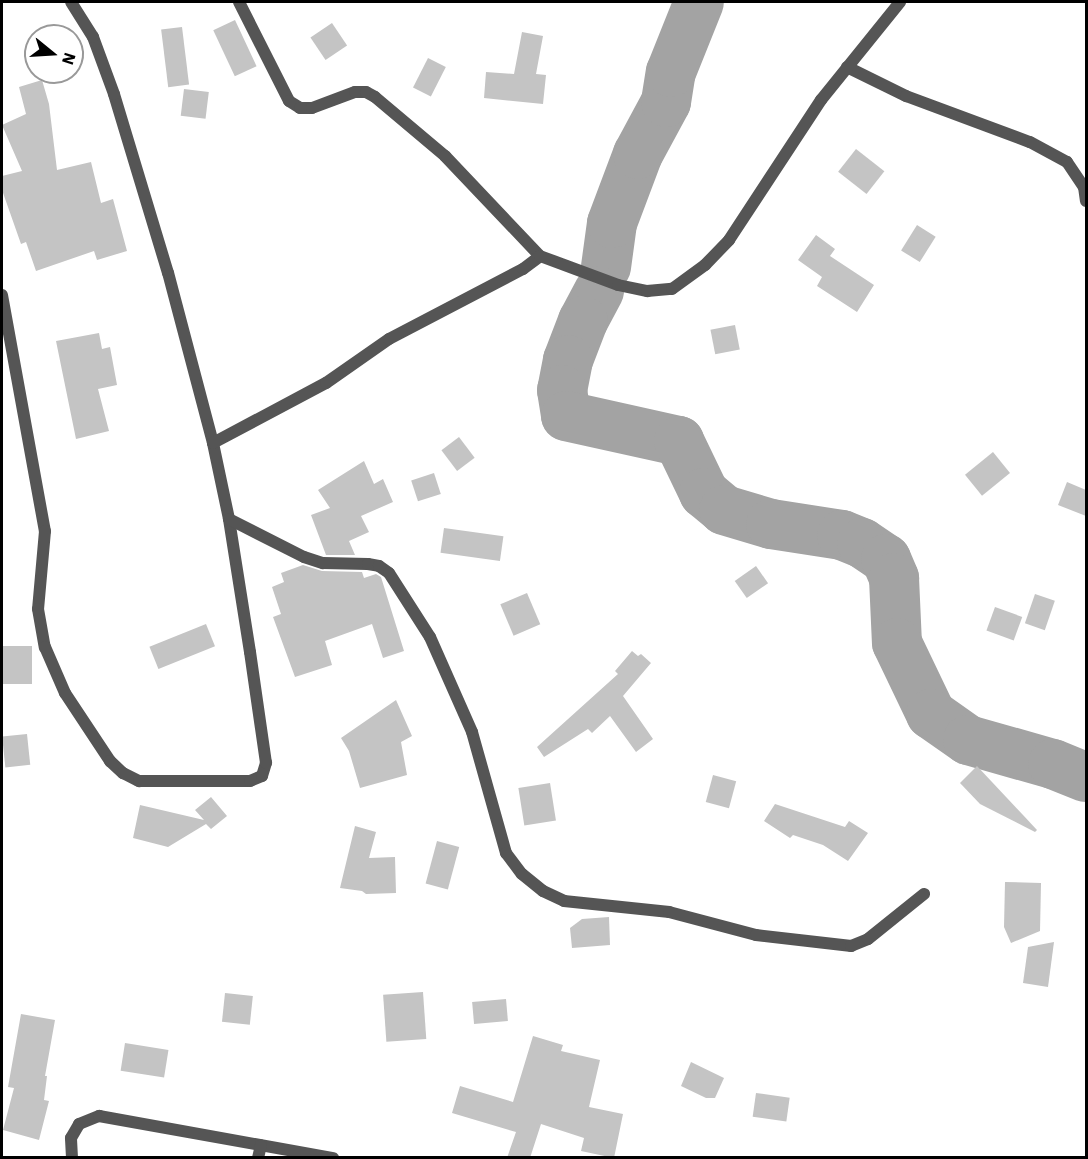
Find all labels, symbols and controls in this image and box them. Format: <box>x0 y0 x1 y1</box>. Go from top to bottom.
north arrow <box>24 24 84 84</box>
text: N <box>58 50 81 68</box>

